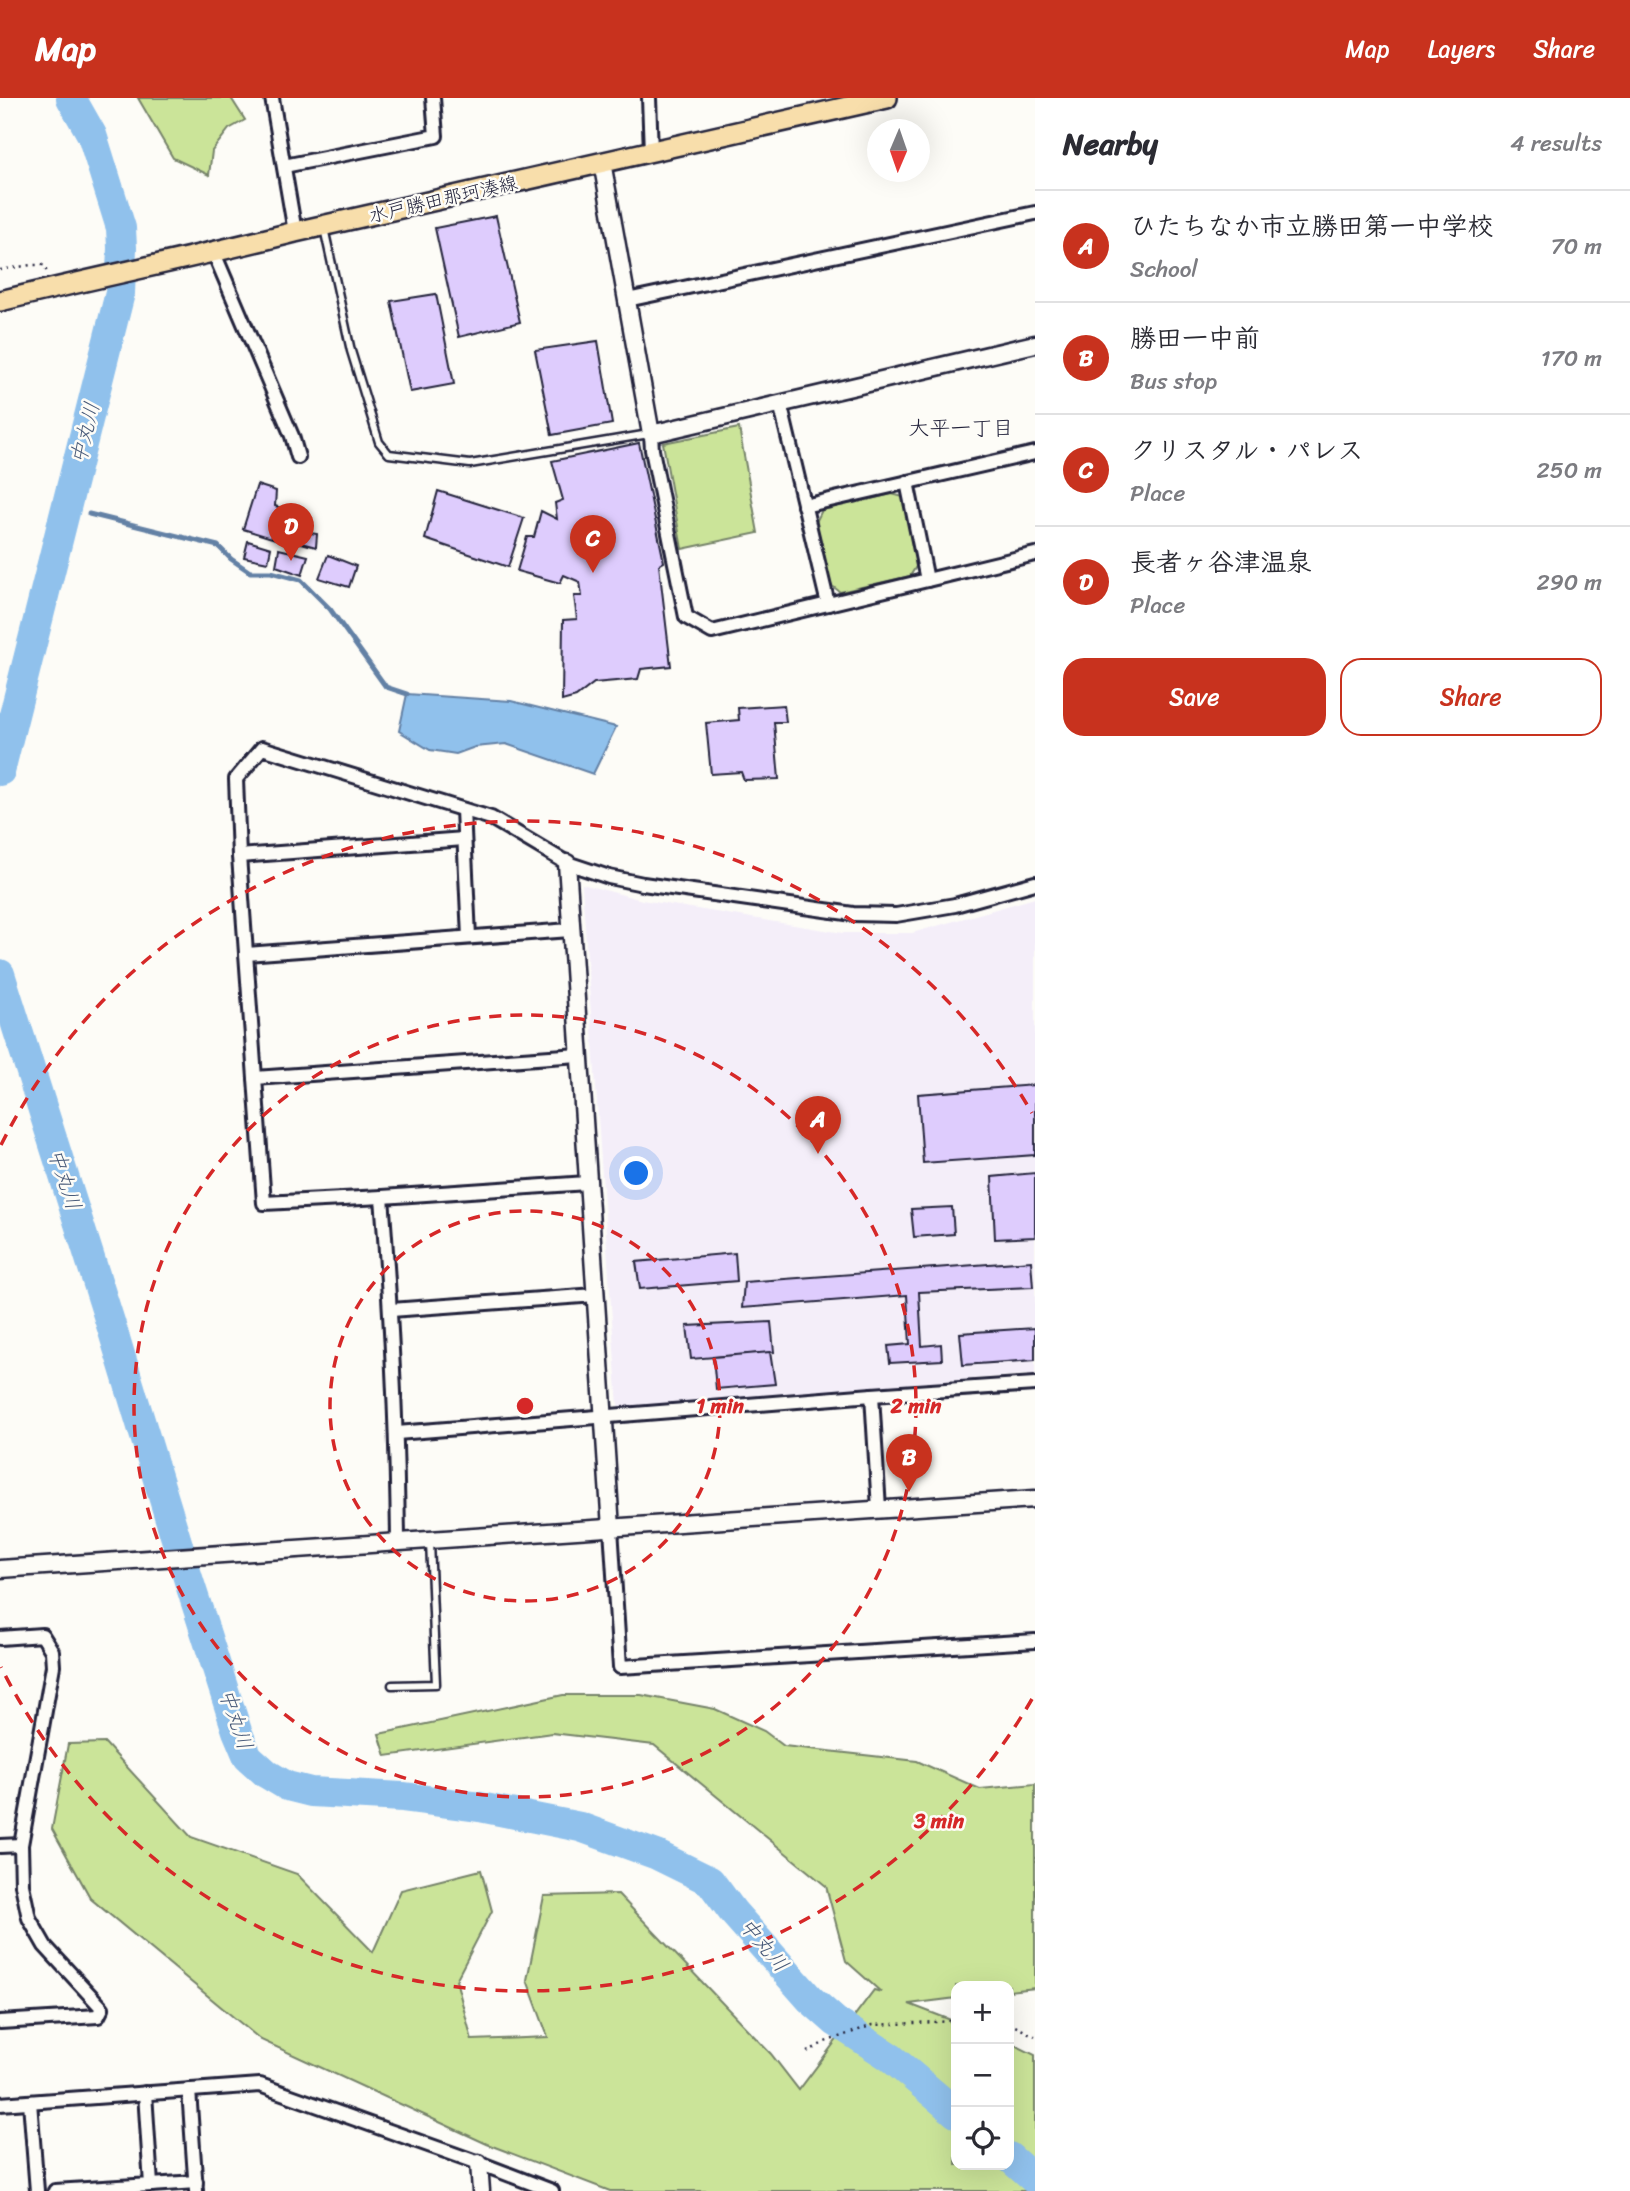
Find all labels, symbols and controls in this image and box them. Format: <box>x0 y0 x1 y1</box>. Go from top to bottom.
text: Map <box>35 20 96 78</box>
text: Map <box>1345 28 1390 70</box>
text: Layers <box>1428 28 1495 70</box>
text: Share <box>1533 28 1595 70</box>
text: Nearby <box>1063 117 1158 171</box>
north arrow <box>867 119 930 182</box>
text: 4 results <box>1510 123 1602 164</box>
street label: 水戸勝田那珂湊線 <box>365 166 521 232</box>
text: ひたちなか市立勝田第一中学校 <box>1130 203 1493 249</box>
text: A <box>1078 226 1094 267</box>
text: 70 m <box>1551 226 1602 267</box>
text: School <box>1130 249 1198 290</box>
text: 勝田一中前 <box>1130 315 1260 361</box>
text: B <box>1079 338 1093 379</box>
text: 170 m <box>1541 338 1602 379</box>
text: Bus stop <box>1130 361 1217 402</box>
water label: 中丸川 <box>59 398 111 468</box>
district label: 大平一丁目 <box>909 409 1014 447</box>
text: クリスタル・パレス <box>1130 427 1363 473</box>
text: C <box>1079 450 1093 491</box>
text: 250 m <box>1536 450 1602 491</box>
text: Place <box>1130 473 1185 514</box>
pin: D <box>268 503 314 561</box>
pin: C <box>570 515 616 573</box>
text: 長者ヶ谷津温泉 <box>1130 539 1312 585</box>
text: D <box>1079 562 1093 603</box>
text: 290 m <box>1536 562 1602 603</box>
text: Place <box>1130 585 1185 626</box>
button: Save <box>1063 658 1326 736</box>
button: Share <box>1340 658 1602 736</box>
pin: A <box>795 1096 841 1154</box>
water label: 中丸川 <box>37 1143 93 1215</box>
your location <box>619 1156 653 1190</box>
text: 1 min <box>696 1387 745 1425</box>
text: 2 min <box>890 1387 942 1425</box>
centre of rings <box>513 1394 537 1418</box>
pin: B <box>886 1434 932 1492</box>
water label: 中丸川 <box>208 1683 264 1755</box>
text: 3 min <box>913 1802 965 1840</box>
water label: 中丸川 <box>729 1909 799 1981</box>
map controls <box>951 1981 1014 2170</box>
button: + <box>951 1981 1014 2044</box>
button: − <box>951 2044 1014 2107</box>
button: locate <box>951 2107 1014 2170</box>

